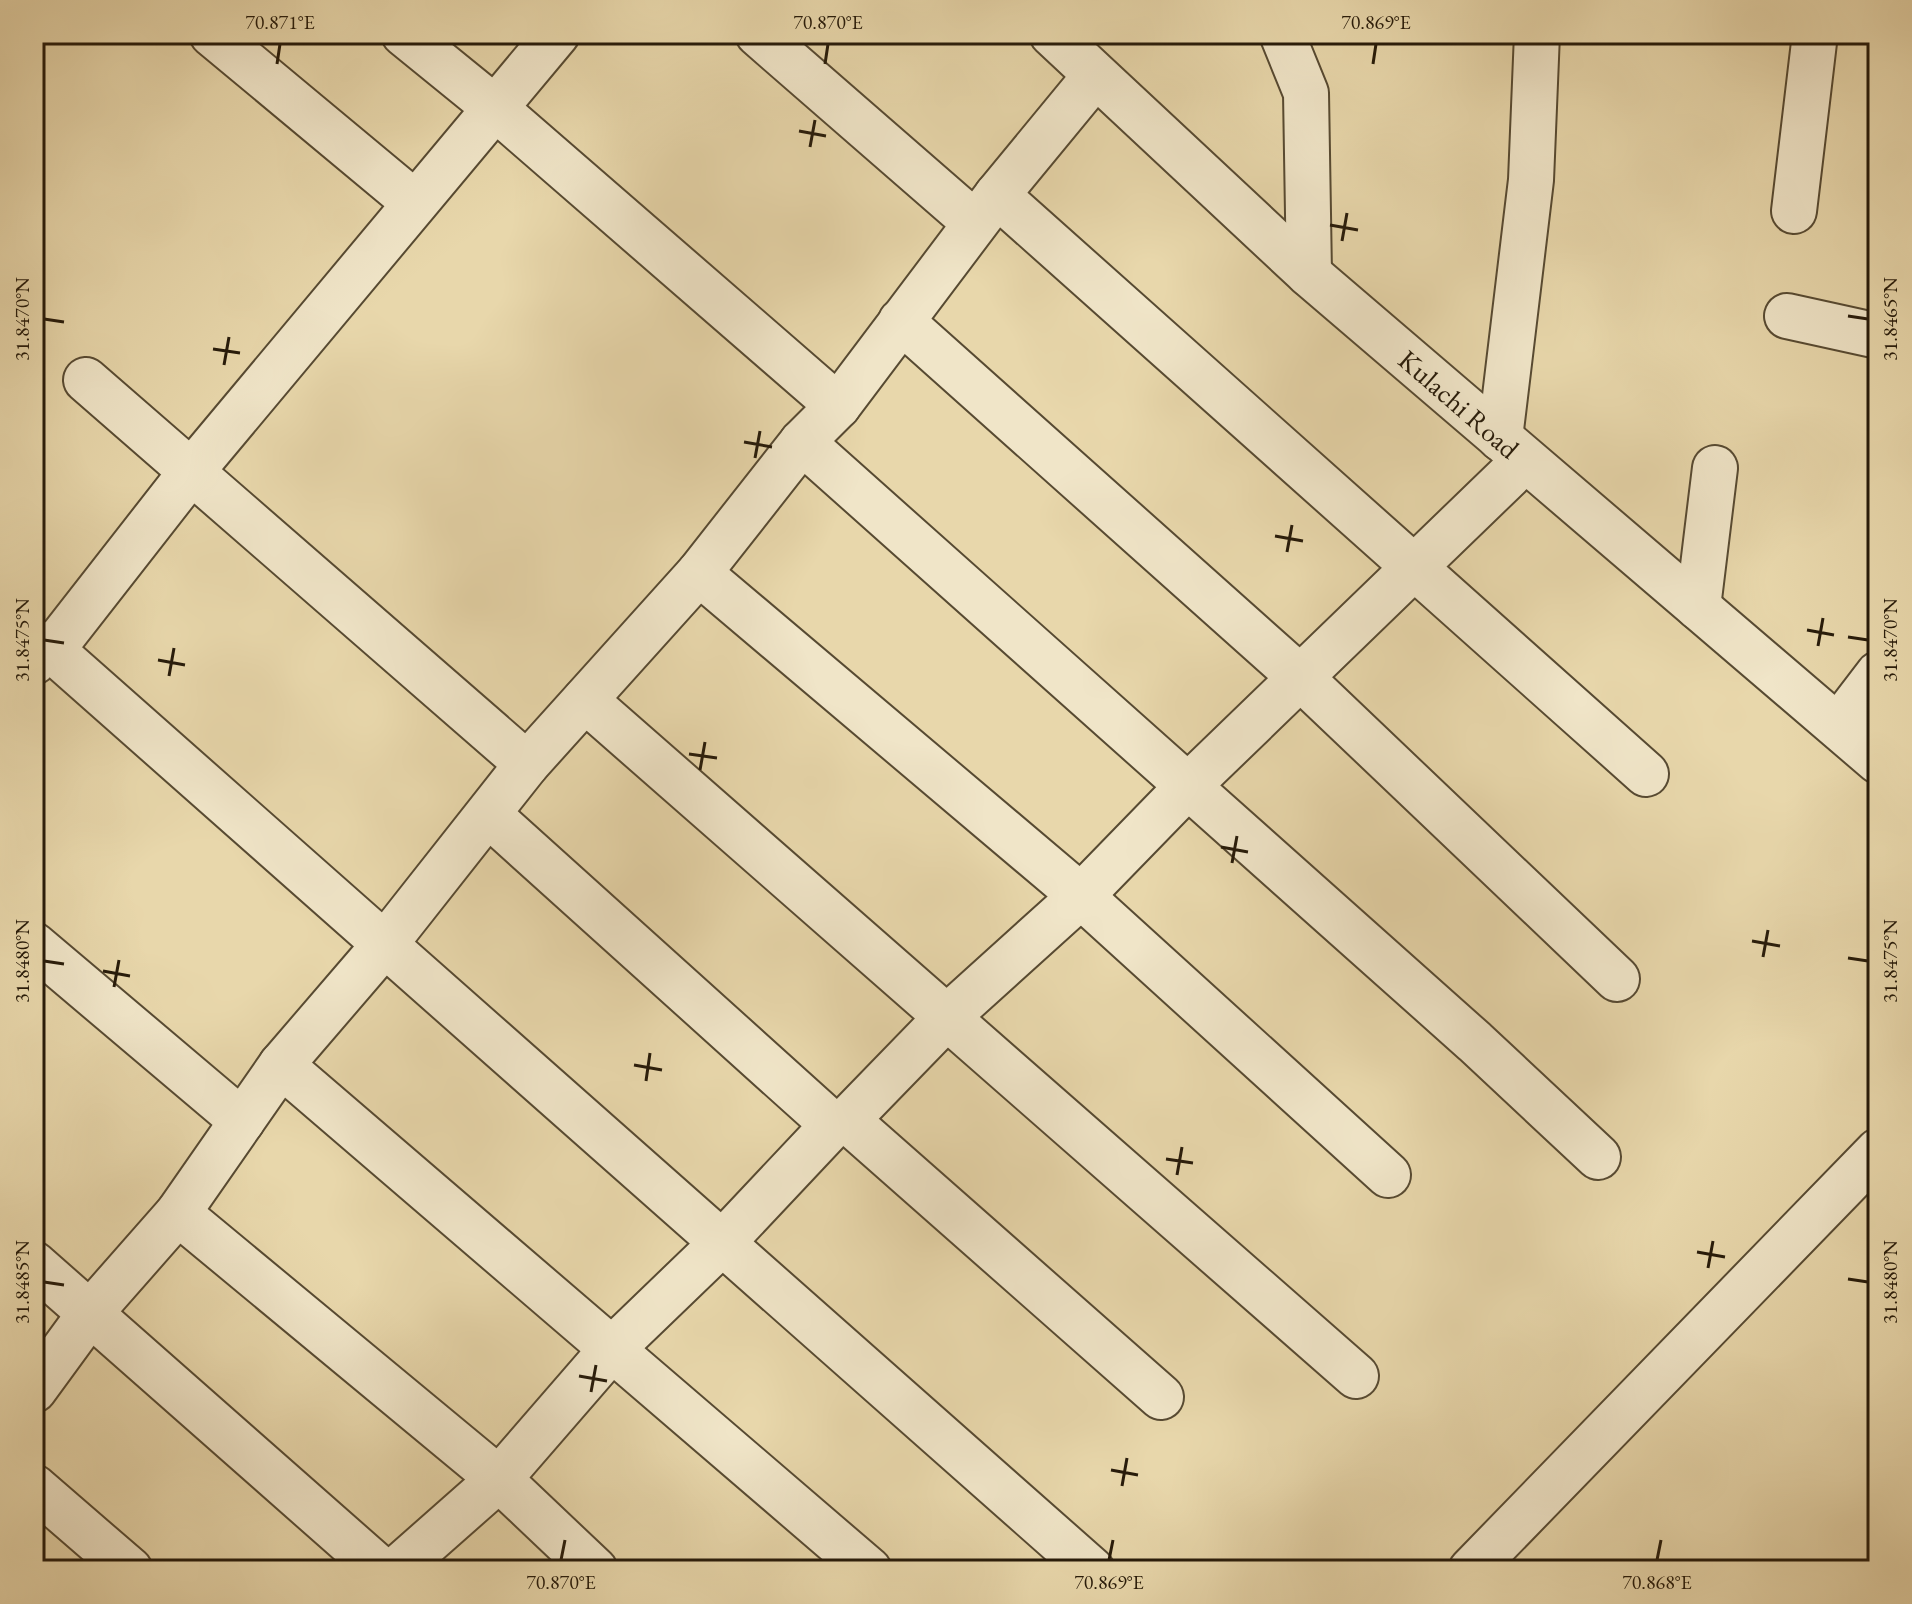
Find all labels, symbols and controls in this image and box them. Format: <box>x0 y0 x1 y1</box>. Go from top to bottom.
text: 70.871°E <box>245 9 315 35</box>
text: 70.870°E <box>793 9 863 35</box>
text: 70.869°E <box>1341 9 1411 35</box>
text: 31.8470°N <box>9 277 35 361</box>
text: 31.8465°N <box>1877 277 1903 361</box>
street label: Kulachi Road <box>1391 342 1528 467</box>
text: 31.8475°N <box>9 598 35 682</box>
text: 31.8470°N <box>1877 598 1903 682</box>
text: 31.8480°N <box>9 919 35 1003</box>
text: 31.8475°N <box>1877 919 1903 1003</box>
text: 31.8485°N <box>9 1240 35 1324</box>
text: 31.8480°N <box>1877 1240 1903 1324</box>
text: 70.870°E <box>526 1569 596 1595</box>
text: 70.869°E <box>1074 1569 1144 1595</box>
text: 70.868°E <box>1622 1569 1692 1595</box>

